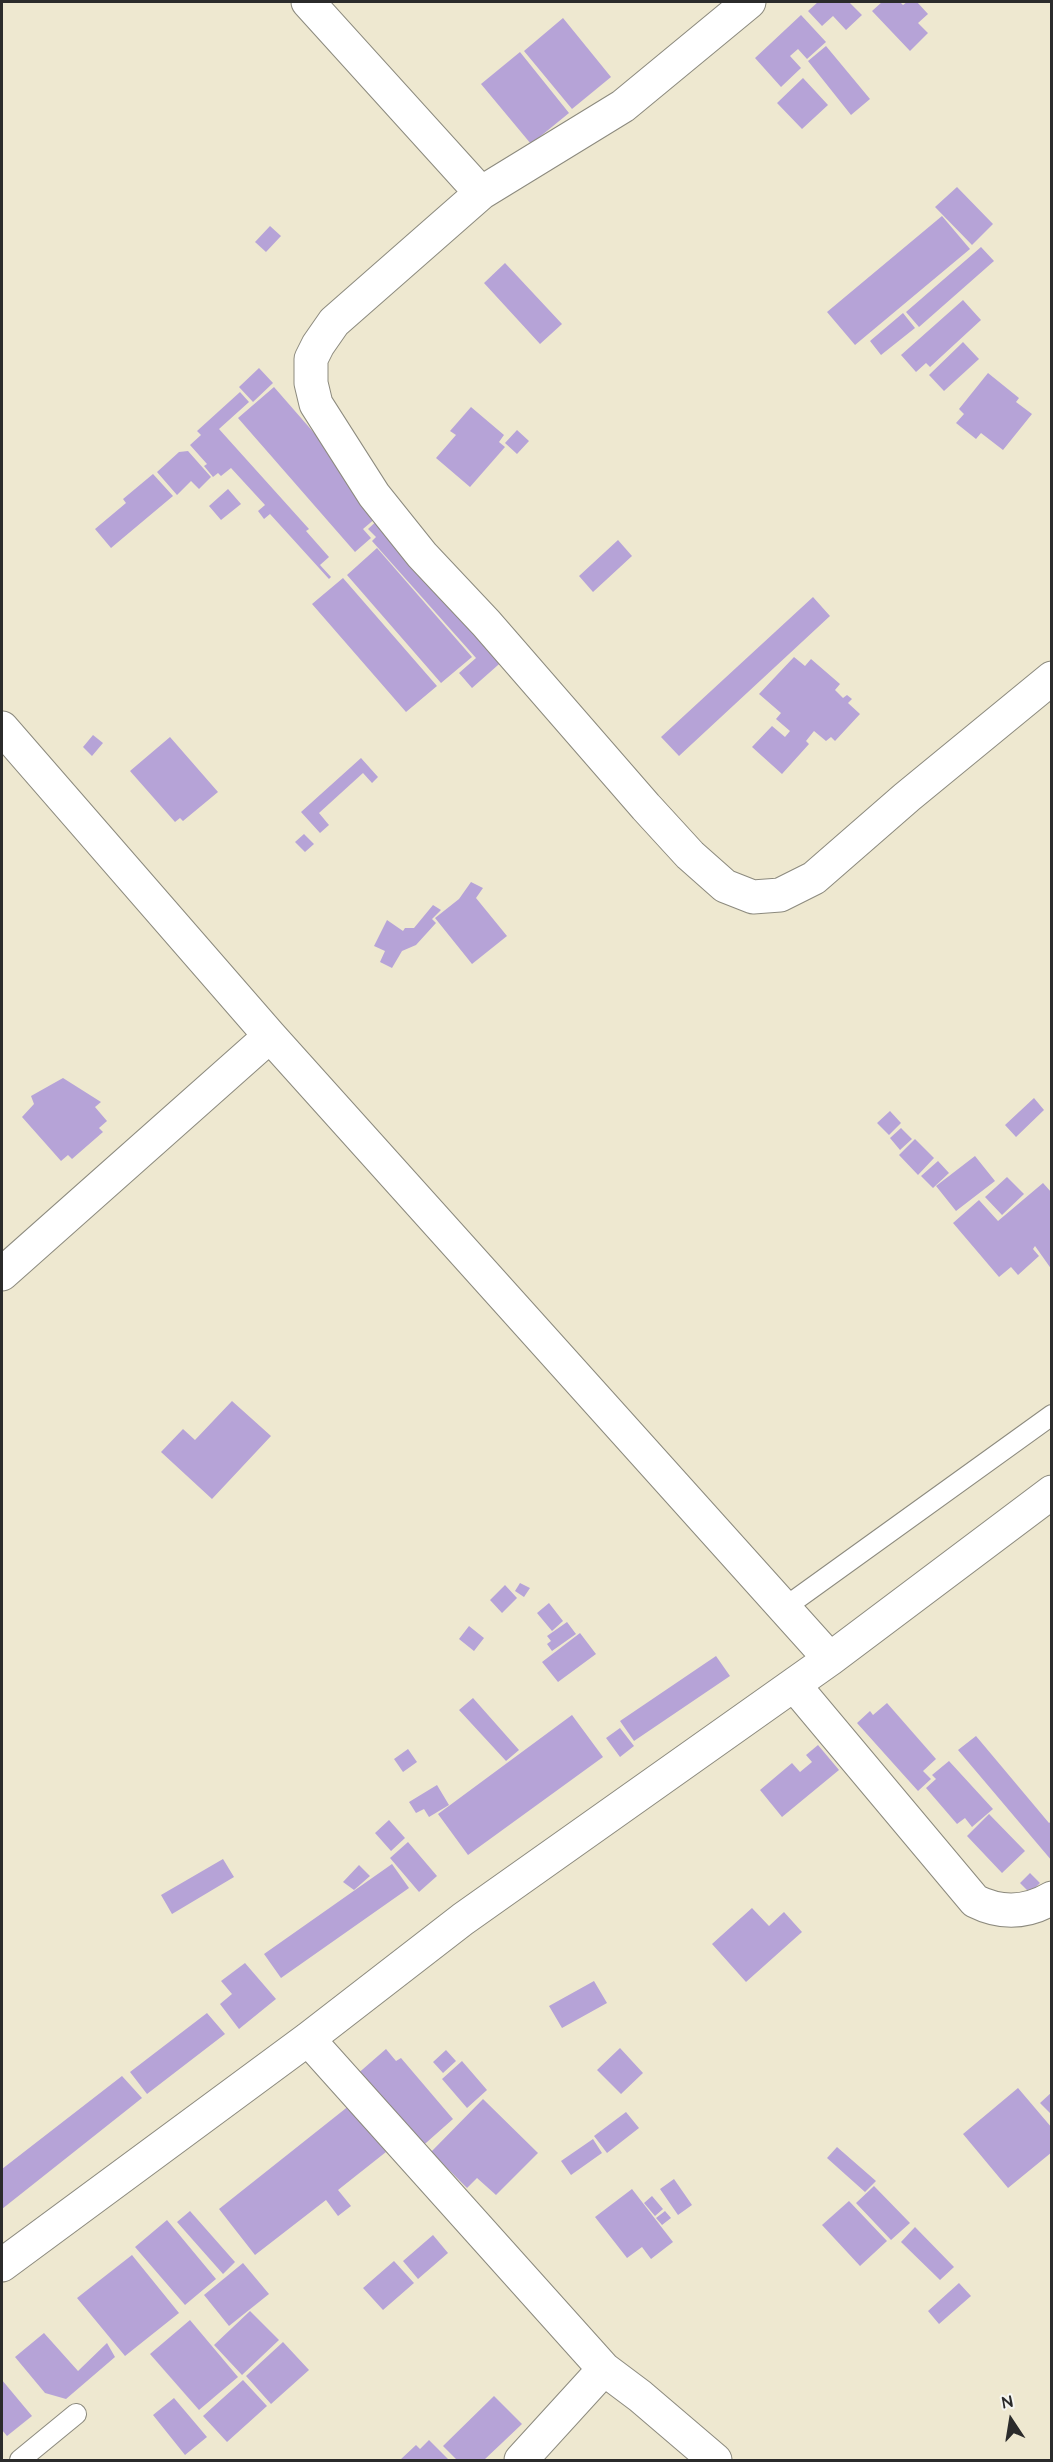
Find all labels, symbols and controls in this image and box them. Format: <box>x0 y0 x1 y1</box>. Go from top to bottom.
north arrow <box>981 2390 1041 2450</box>
text: N <box>1000 2391 1014 2414</box>

